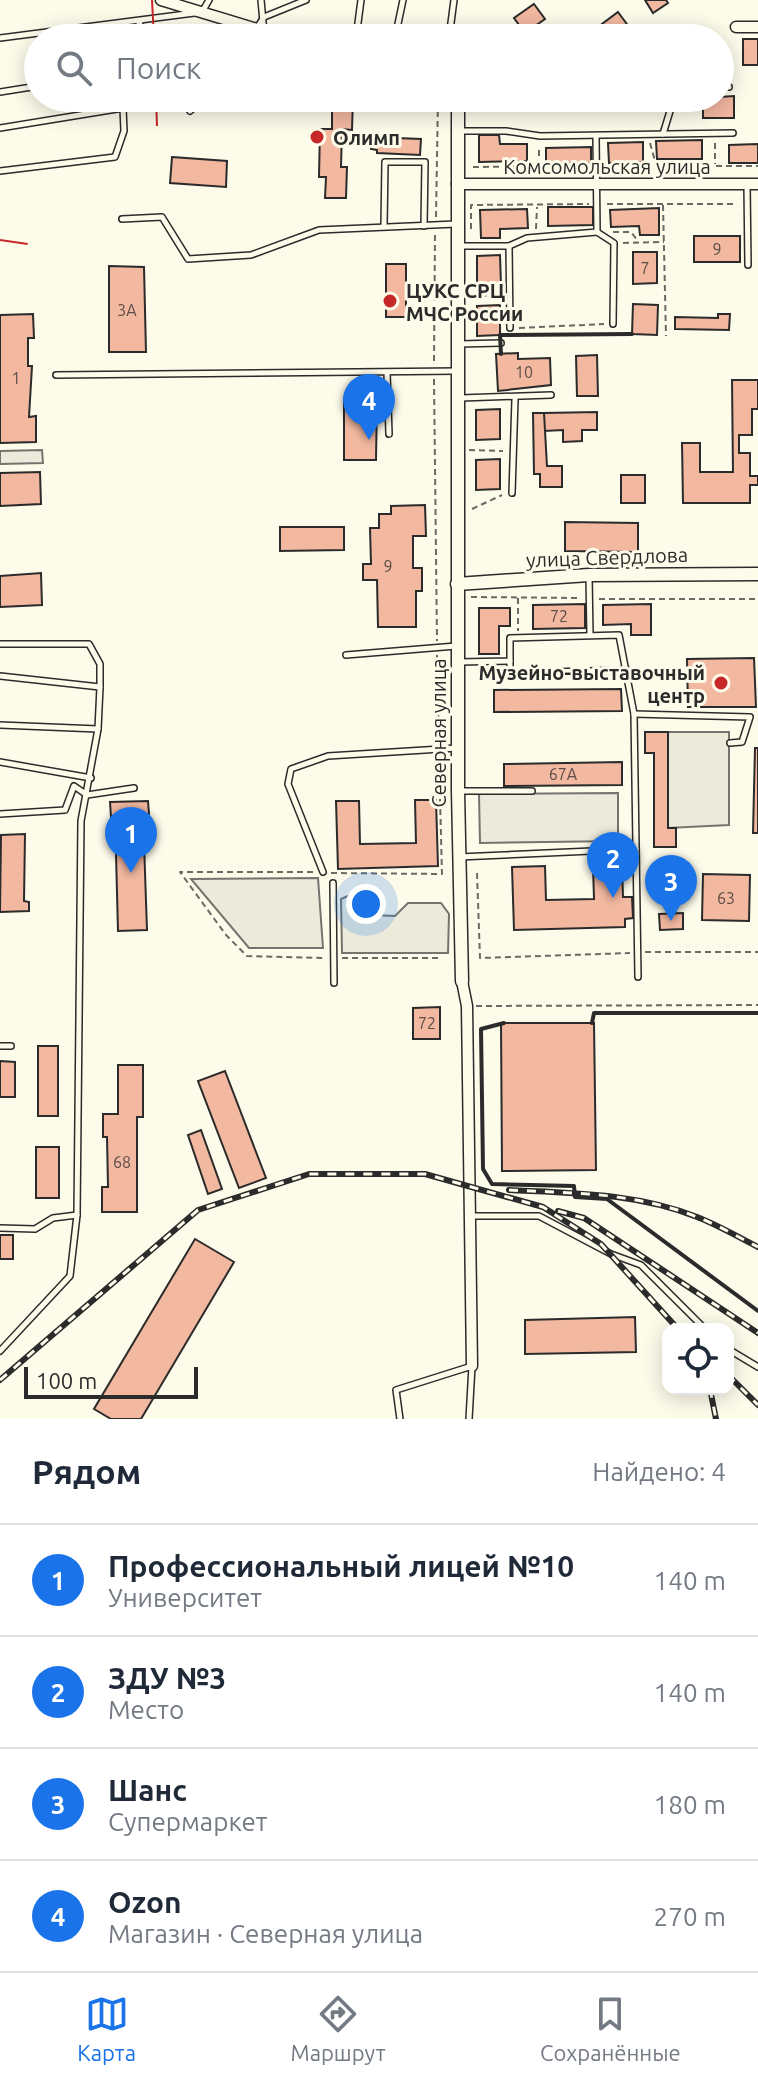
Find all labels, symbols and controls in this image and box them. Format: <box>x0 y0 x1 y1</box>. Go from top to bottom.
search box <box>24 24 734 112</box>
icon: search <box>52 46 96 90</box>
text: Поиск <box>116 51 201 85</box>
place label: Олимп <box>333 126 400 149</box>
marker: Олимп <box>308 128 326 146</box>
street label: Комсомольская улица <box>503 155 711 178</box>
house number: 9 <box>712 240 722 258</box>
house number: 7 <box>640 259 650 277</box>
place label: ЦУКС СРЦ МЧС России <box>406 279 523 325</box>
marker: ЦУКС СРЦ МЧС России <box>381 292 399 310</box>
house number: 3А <box>117 301 137 319</box>
house number: 10 <box>515 363 533 381</box>
house number: 1 <box>11 369 21 387</box>
pin: 4 <box>343 374 395 440</box>
street label: улица Свердлова <box>526 543 688 571</box>
house number: 9 <box>383 557 393 575</box>
house number: 72 <box>550 607 568 625</box>
street label: Северная улица <box>427 658 450 808</box>
place label: Музейно-выставочный центр <box>478 661 705 707</box>
marker: Музейно-выставочный центр <box>712 674 730 692</box>
house number: 67А <box>549 765 578 783</box>
pin: 1 <box>105 807 157 873</box>
pin: 2 <box>587 832 639 898</box>
pin: 3 <box>645 855 697 921</box>
your location <box>346 884 386 924</box>
house number: 63 <box>717 889 735 907</box>
house number: 72 <box>418 1014 436 1032</box>
house number: 68 <box>113 1153 131 1171</box>
map controls <box>662 1323 734 1395</box>
button: locate <box>662 1323 734 1395</box>
scale bar <box>24 1363 198 1399</box>
text: 100 m <box>36 1368 97 1393</box>
text: Рядом <box>32 1452 141 1490</box>
text: Найдено: 4 <box>592 1457 726 1486</box>
text: Профессиональный лицей №10 <box>108 1549 574 1583</box>
text: 1 <box>51 1566 65 1595</box>
text: 140 m <box>654 1566 726 1595</box>
text: Университет <box>108 1583 262 1612</box>
text: ЗДУ №3 <box>108 1661 226 1695</box>
text: 2 <box>51 1678 65 1707</box>
text: 140 m <box>654 1678 726 1707</box>
text: Место <box>108 1695 184 1724</box>
text: Шанс <box>108 1773 187 1807</box>
text: 3 <box>51 1790 65 1819</box>
text: 180 m <box>654 1790 726 1819</box>
text: Супермаркет <box>108 1807 267 1836</box>
text: Ozon <box>108 1885 182 1919</box>
text: 4 <box>51 1902 65 1931</box>
text: 270 m <box>654 1902 726 1931</box>
text: Магазин · Северная улица <box>108 1919 423 1948</box>
tab: Карта <box>77 1992 136 2065</box>
tab: Маршрут <box>291 1992 385 2065</box>
tab: Сохранённые <box>540 1992 681 2065</box>

